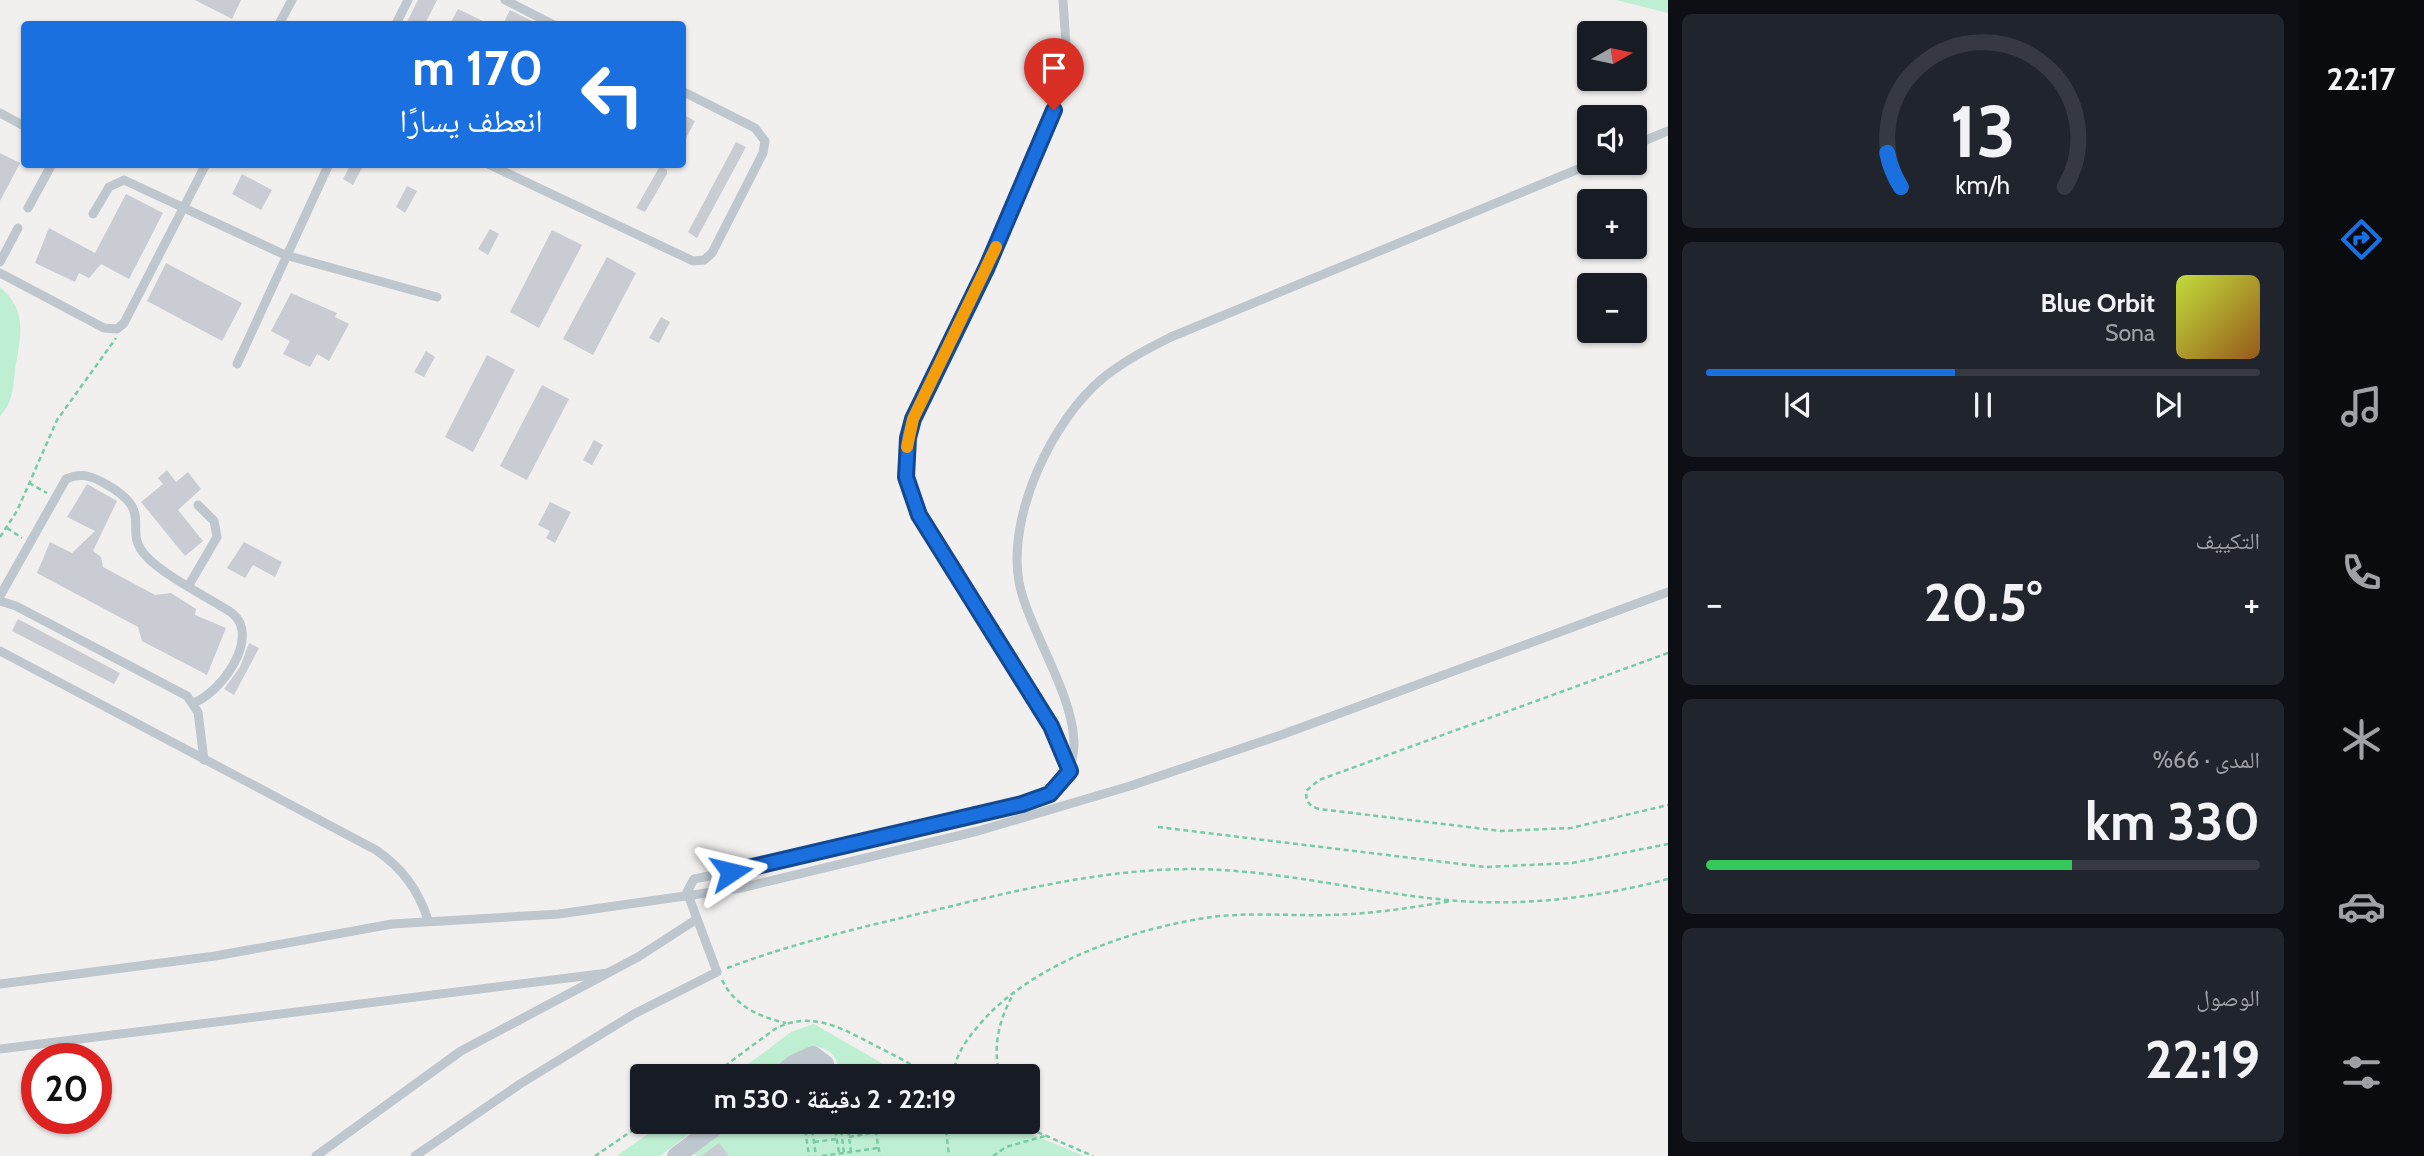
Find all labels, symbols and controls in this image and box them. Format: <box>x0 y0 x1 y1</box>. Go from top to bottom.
north arrow <box>1577 21 1647 91</box>
map controls <box>1577 21 1647 343</box>
text: 170 m <box>412 38 543 97</box>
pin <box>1024 38 1084 110</box>
icon: left <box>567 49 658 140</box>
icon: arrive <box>1035 49 1073 87</box>
text: 22:17 <box>2326 59 2396 98</box>
text: 13 <box>1950 88 2016 176</box>
text: انعطف يسارًا <box>400 101 543 140</box>
button: sound <box>1577 105 1647 175</box>
text: km/h <box>1956 170 2010 200</box>
button: + <box>1577 189 1647 259</box>
icon: directions <box>2337 215 2386 264</box>
button: − <box>1577 273 1647 343</box>
text: Blue Orbit <box>2040 287 2155 319</box>
text: Sona <box>2105 319 2155 347</box>
icon: music <box>2337 382 2386 431</box>
icon: previous <box>1779 386 1817 424</box>
icon: pause <box>1964 386 2002 424</box>
icon: next <box>2149 386 2187 424</box>
text: التكييف <box>2195 527 2260 555</box>
icon: phone <box>2337 548 2386 597</box>
text: 20.5° <box>1924 571 2042 634</box>
text: − <box>1706 580 1723 627</box>
text: + <box>2243 580 2260 627</box>
icon: climate <box>2337 715 2386 764</box>
text: المدى · 66% <box>2152 746 2260 774</box>
text: 330 km <box>2085 790 2260 853</box>
position arrow <box>694 835 768 909</box>
icon: car <box>2337 882 2386 931</box>
text: الوصول <box>2196 984 2260 1012</box>
text: 22:19 <box>2145 1028 2260 1091</box>
speed limit sign: 20 <box>21 1043 112 1134</box>
icon: filters <box>2337 1048 2386 1097</box>
text: 22:19 · 2 دقيقة · 530 m <box>714 1083 956 1115</box>

